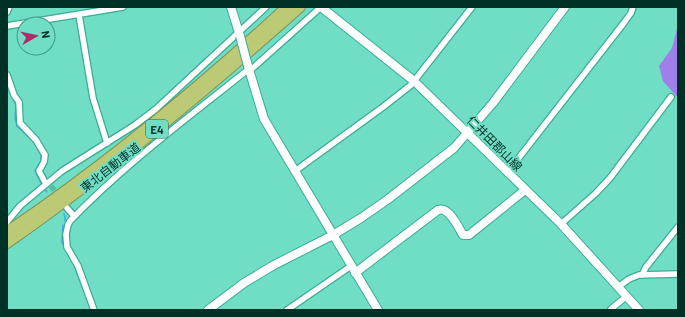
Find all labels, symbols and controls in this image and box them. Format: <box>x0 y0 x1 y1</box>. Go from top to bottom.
north arrow <box>16 16 56 56</box>
text: N <box>39 30 53 39</box>
street label: 仁井田郡山線 <box>465 113 525 173</box>
road number: E4 <box>146 120 168 138</box>
street label: 東北自動車道 <box>77 139 143 195</box>

